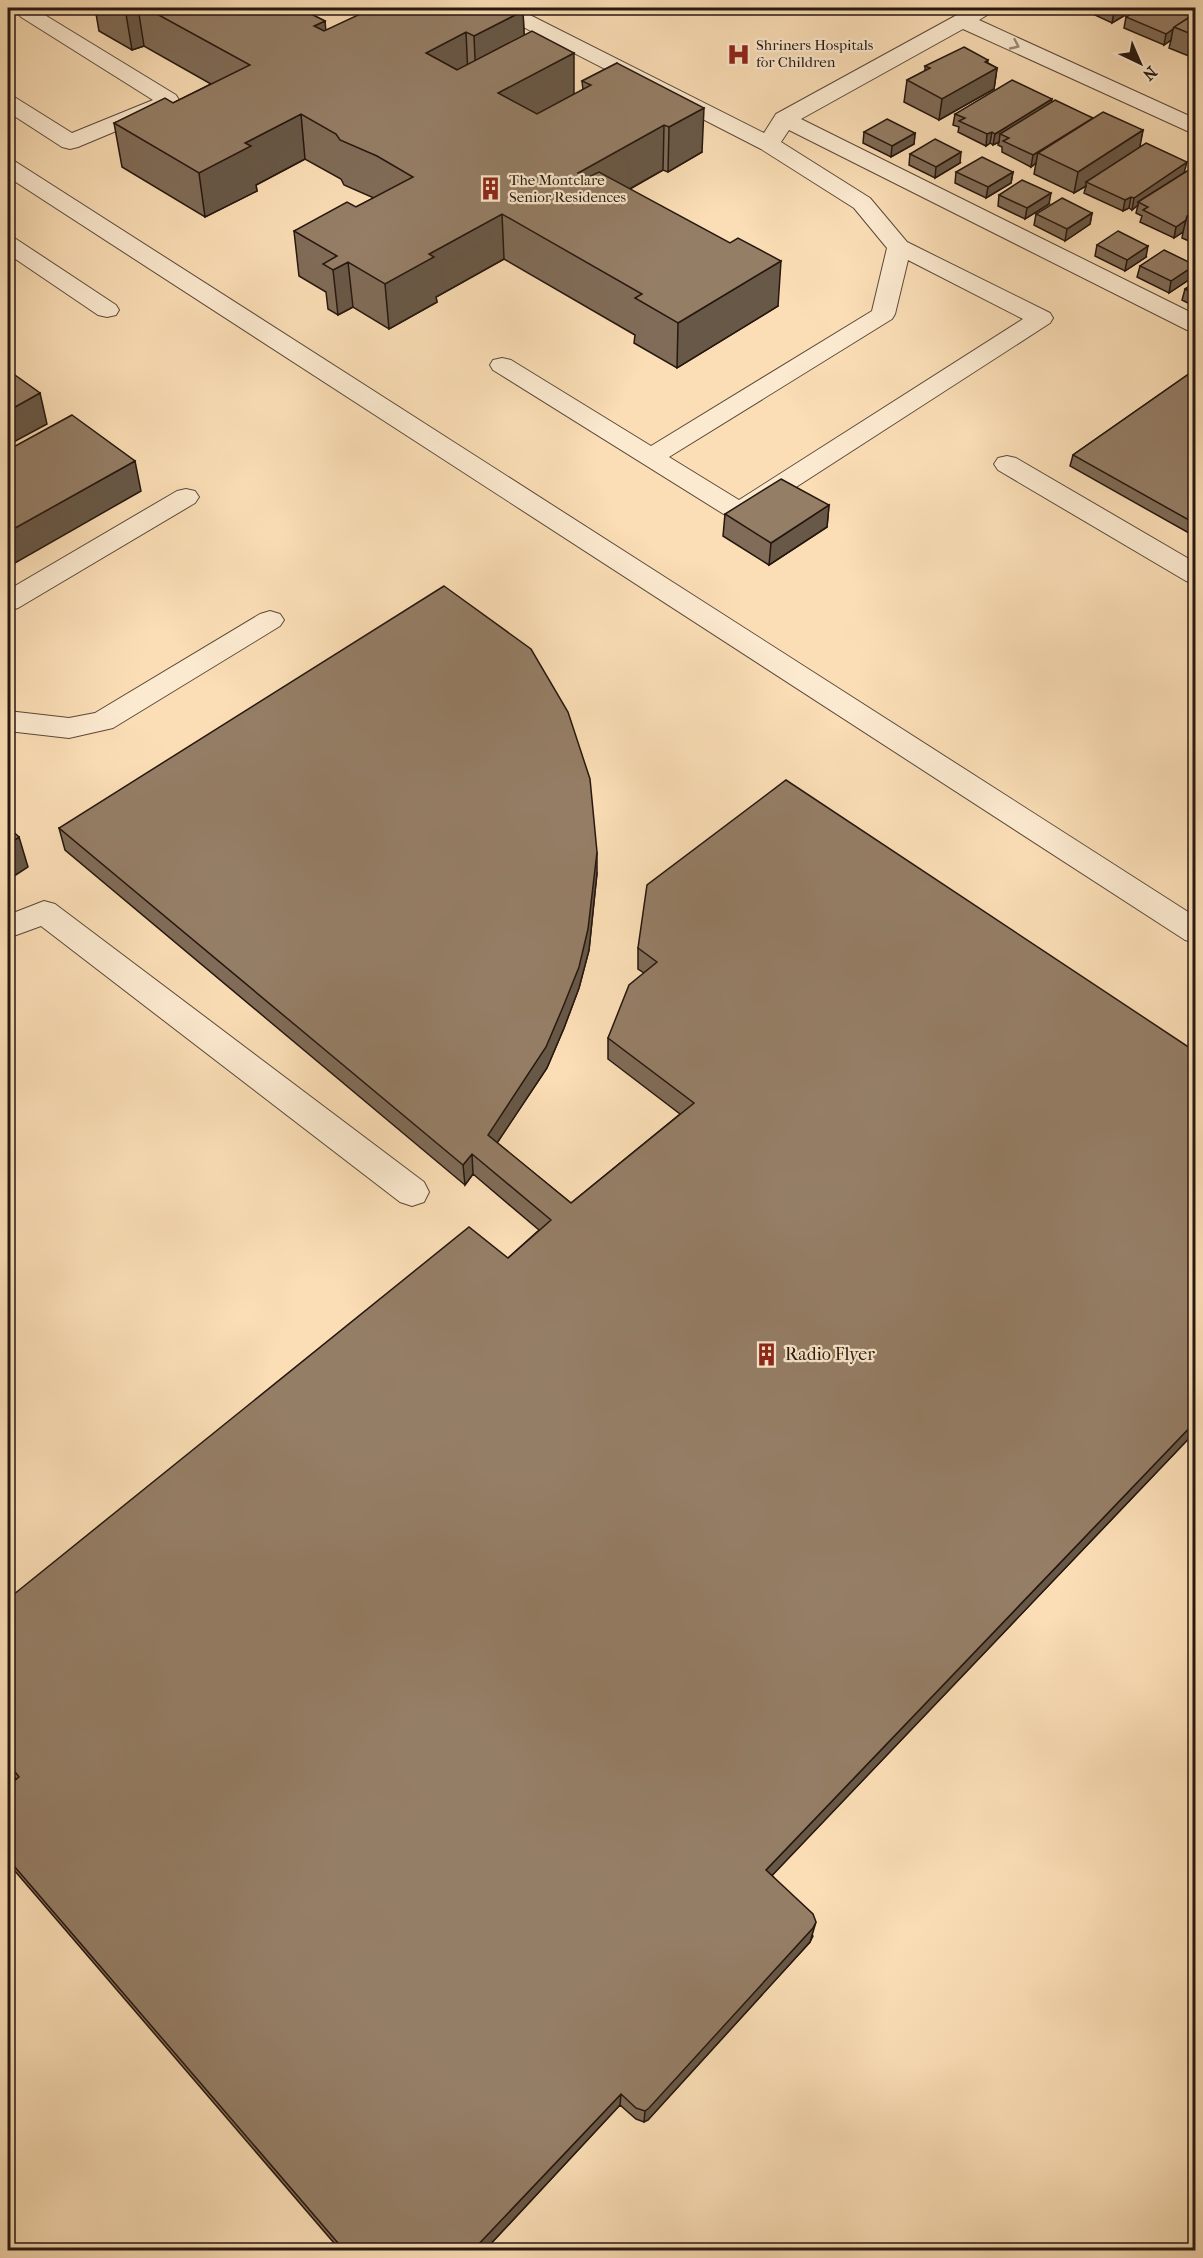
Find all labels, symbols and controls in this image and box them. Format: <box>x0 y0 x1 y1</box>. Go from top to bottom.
north arrow <box>1110 33 1170 93</box>
place label: Shriners Hospitals for Children <box>756 36 874 71</box>
one-way arrow <box>1009 37 1020 49</box>
hospital icon: Shriners Hospitals for Children <box>725 41 751 67</box>
text: N <box>1138 62 1161 85</box>
place label: The Montclare Senior Residences <box>509 171 627 206</box>
building icon: The Montclare Senior Residences <box>478 176 504 202</box>
building icon: Radio Flyer <box>754 1341 780 1367</box>
place label: Radio Flyer <box>785 1344 875 1365</box>

